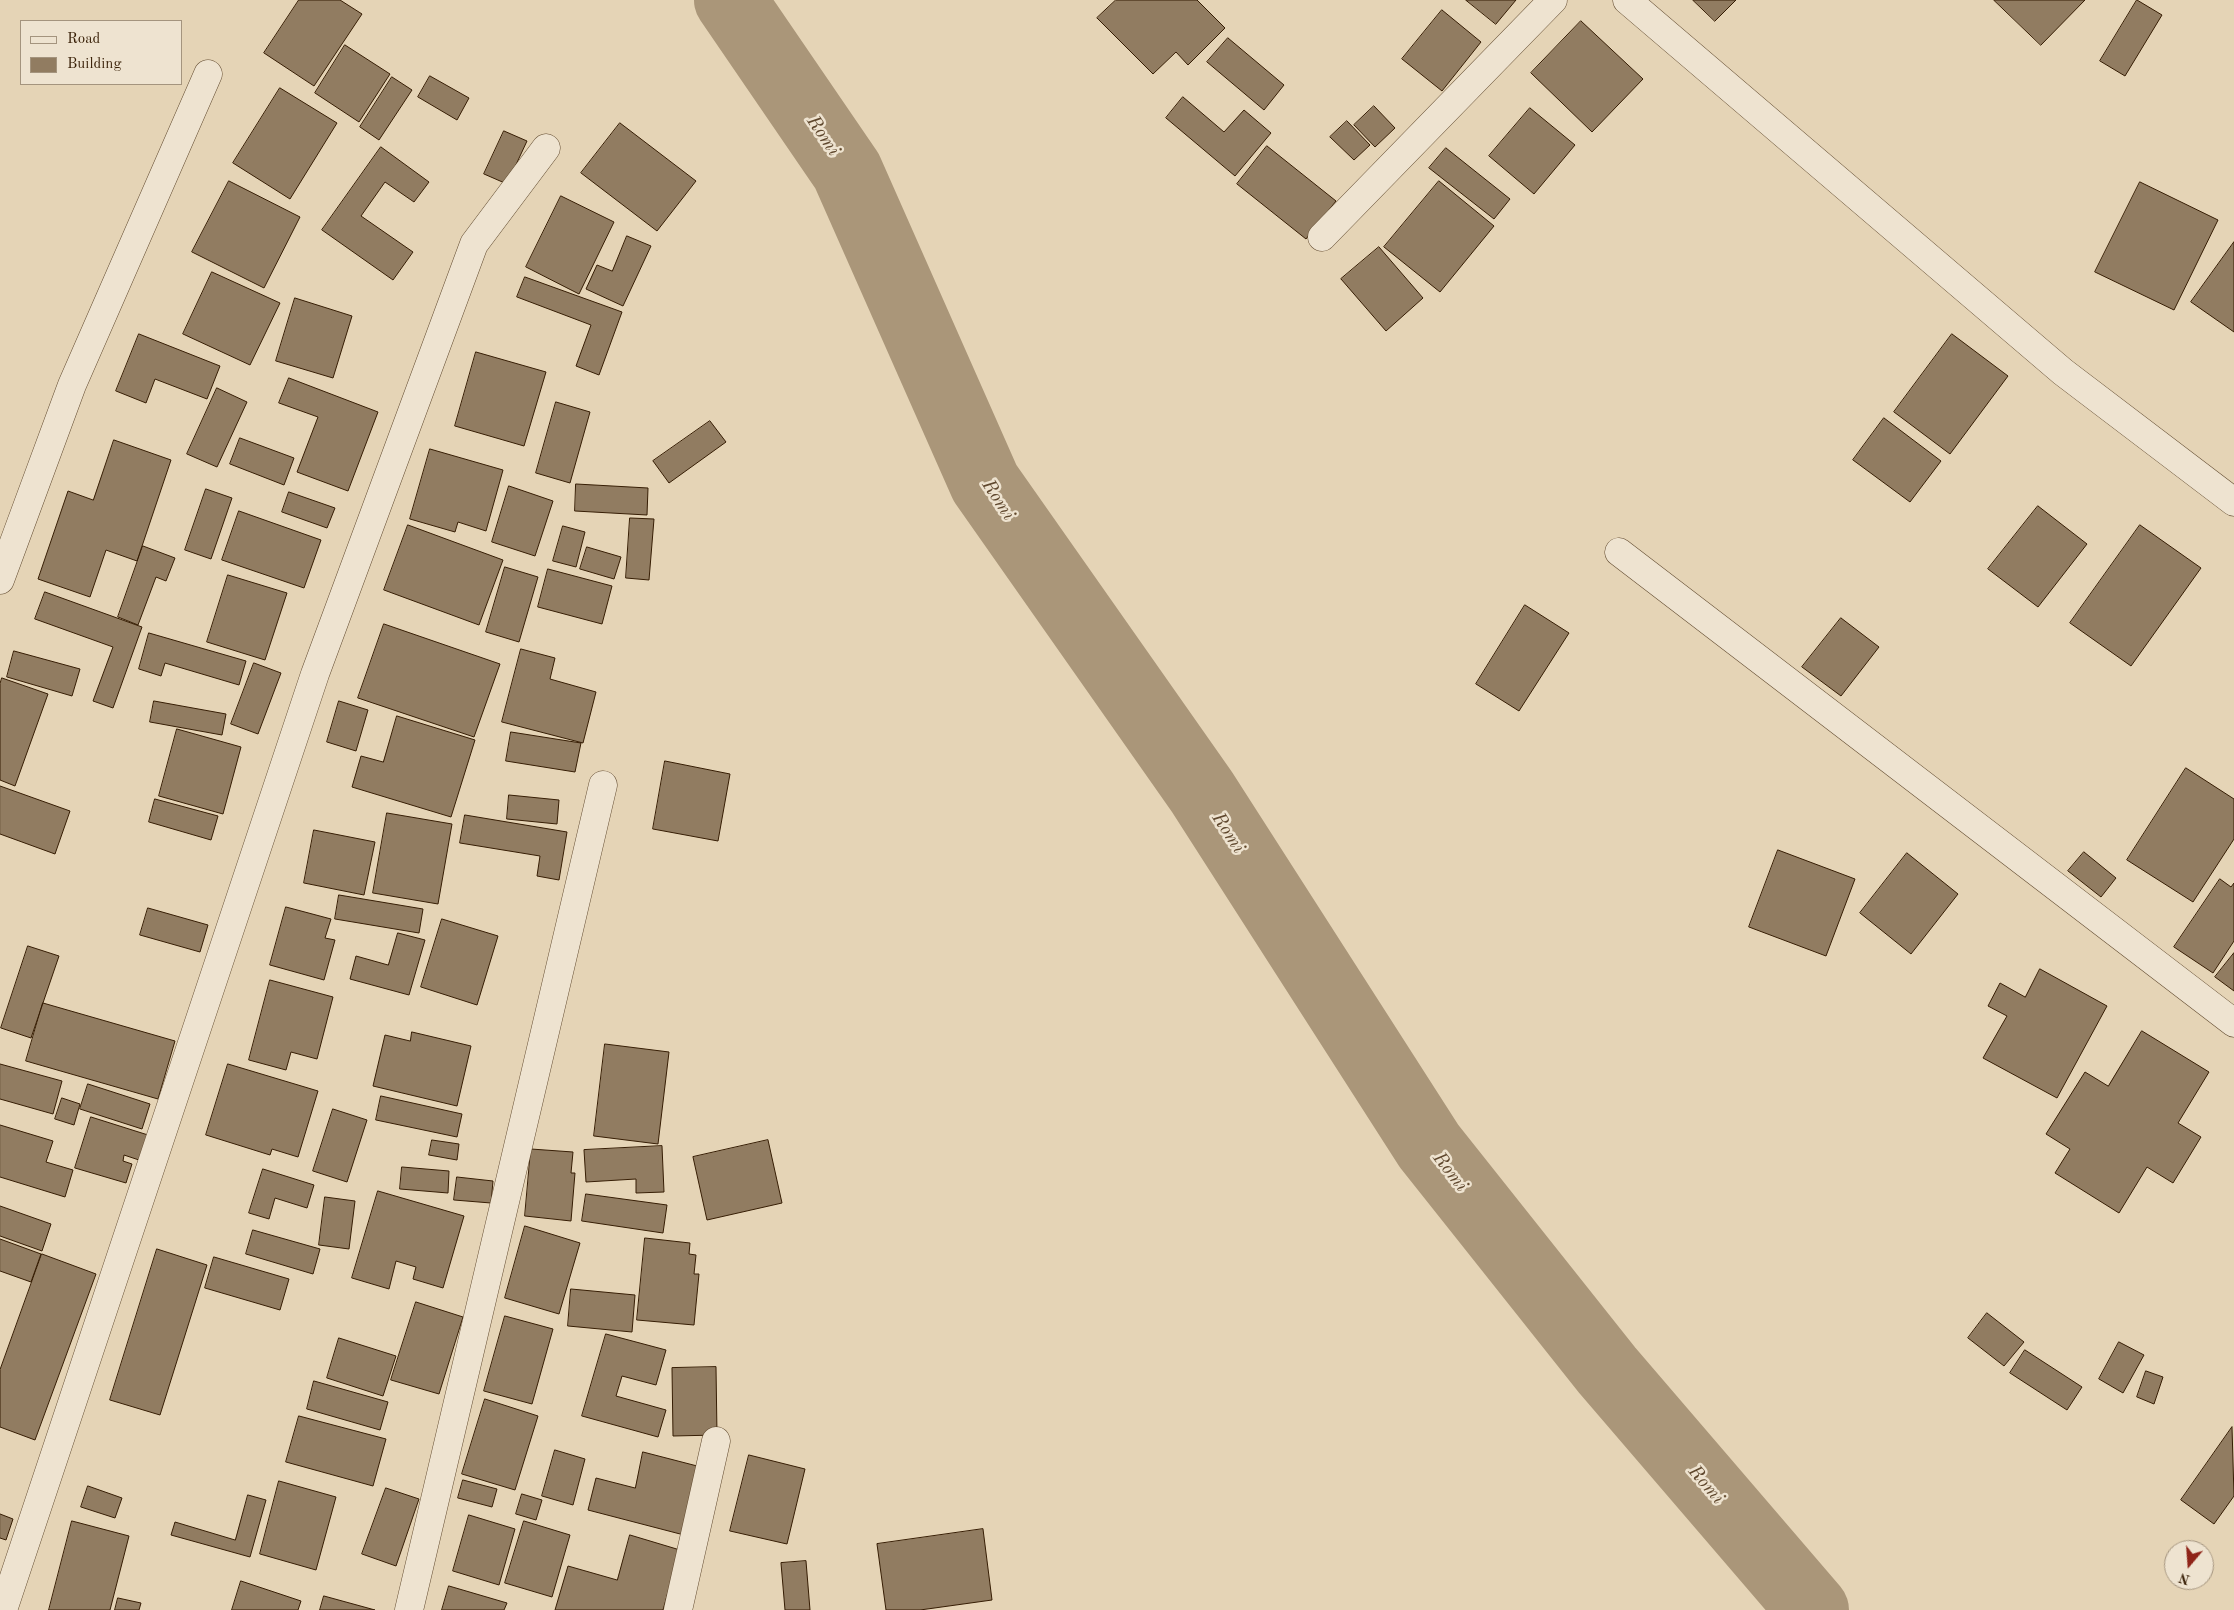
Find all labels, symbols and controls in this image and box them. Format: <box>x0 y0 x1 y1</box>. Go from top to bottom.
legend <box>20 20 182 85</box>
text: Road <box>67 32 100 47</box>
text: Building <box>67 57 122 72</box>
water label: Romi <box>801 111 845 161</box>
water label: Romi <box>976 475 1020 525</box>
water label: Romi <box>1206 808 1250 858</box>
water label: Romi <box>1427 1148 1473 1196</box>
water label: Romi <box>1683 1461 1729 1509</box>
north arrow <box>2164 1540 2214 1590</box>
text: N <box>2177 1570 2192 1587</box>

